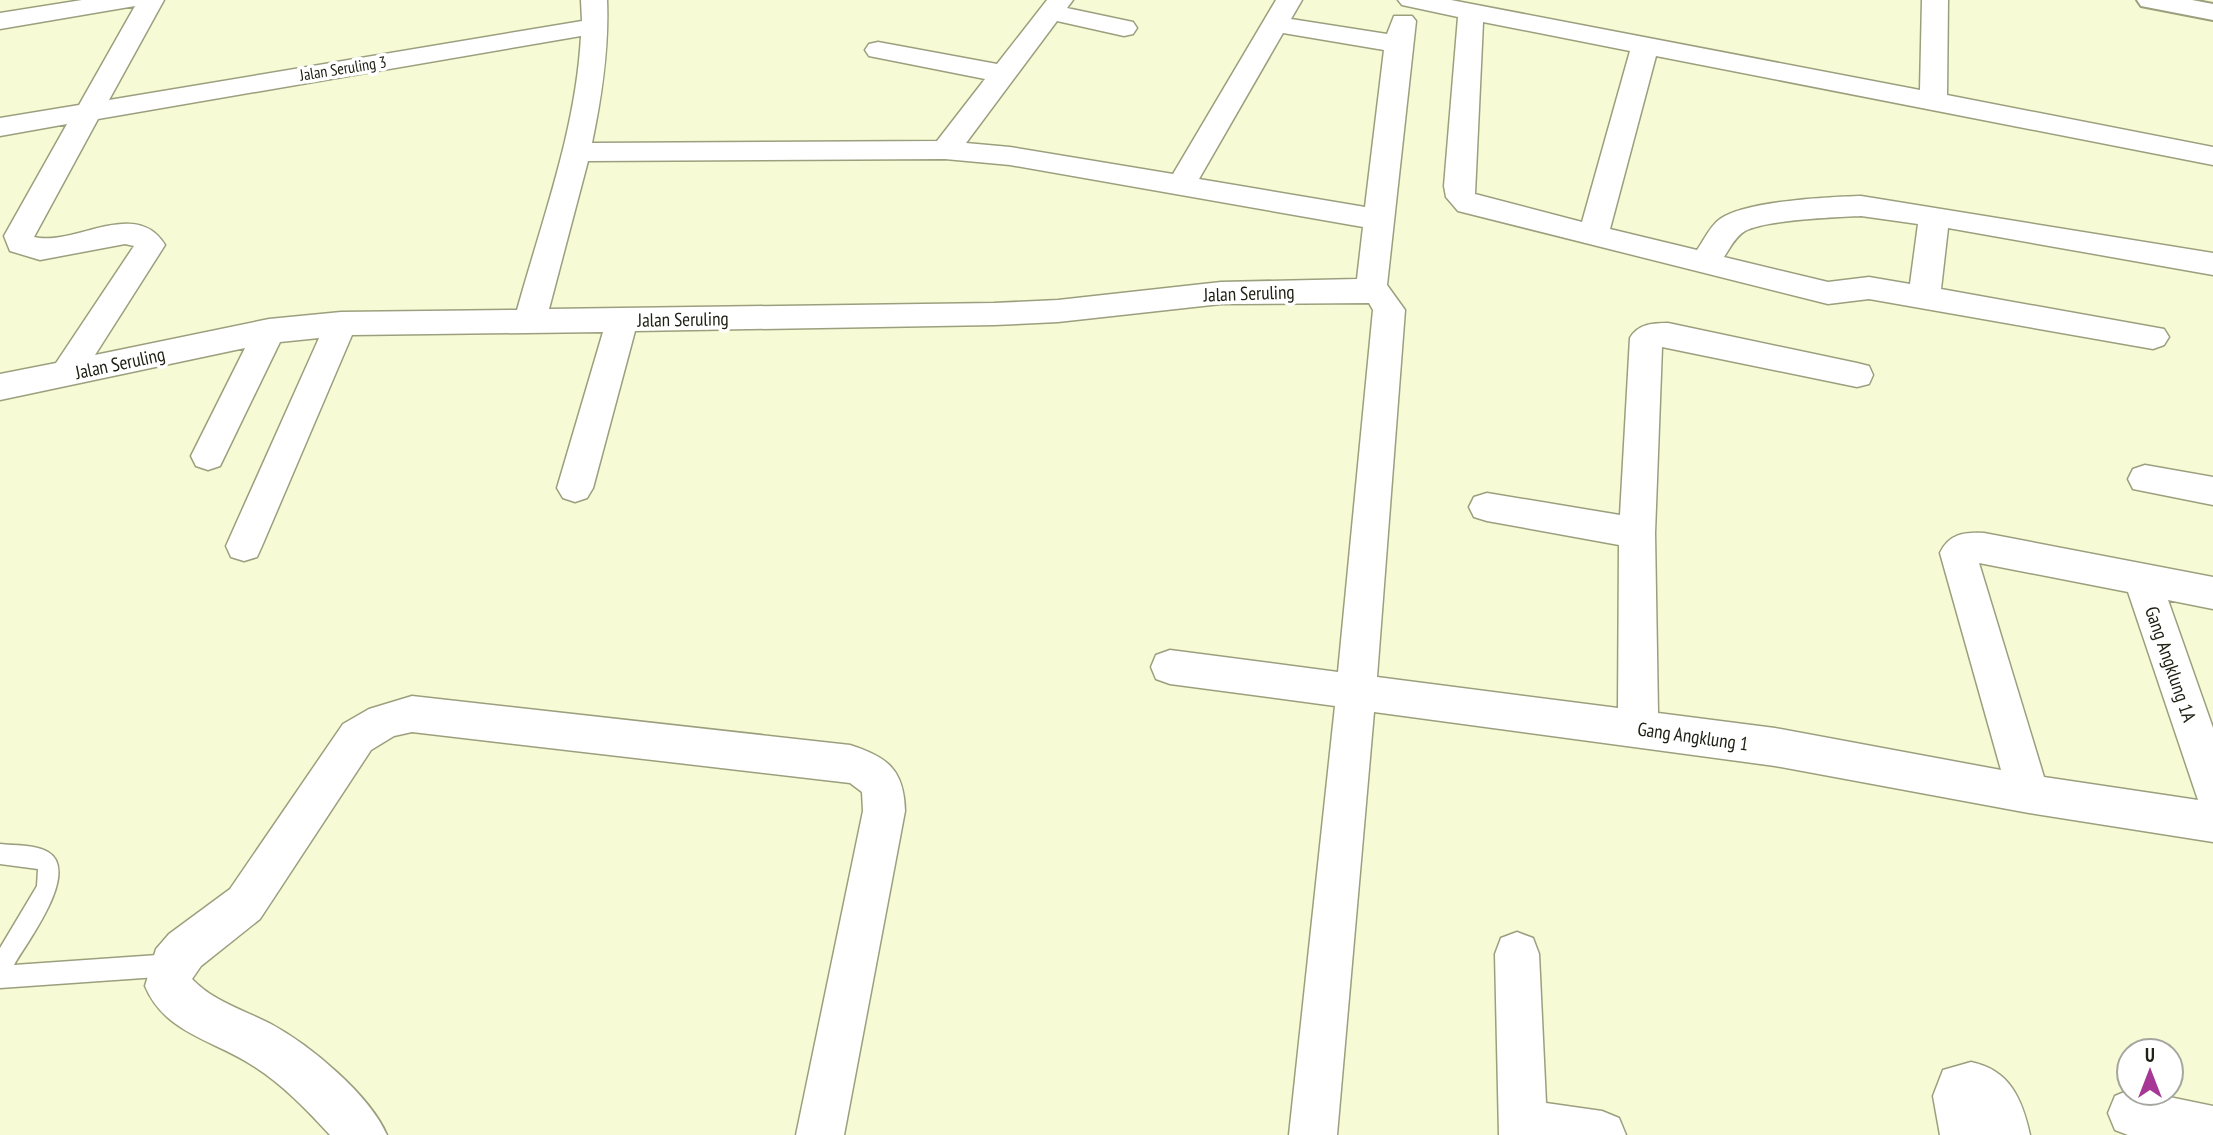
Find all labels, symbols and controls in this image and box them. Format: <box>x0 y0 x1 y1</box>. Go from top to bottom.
street label: Jalan Seruling 3 <box>297 51 388 85</box>
street label: Jalan Seruling <box>1202 279 1295 307</box>
street label: Jalan Seruling <box>636 306 729 332</box>
street label: Jalan Seruling <box>72 342 167 384</box>
street label: Gang Angklung 1A <box>2140 603 2202 725</box>
street label: Gang Angklung 1 <box>1636 716 1750 756</box>
north arrow <box>2115 1037 2185 1107</box>
text: U <box>2145 1043 2155 1067</box>

